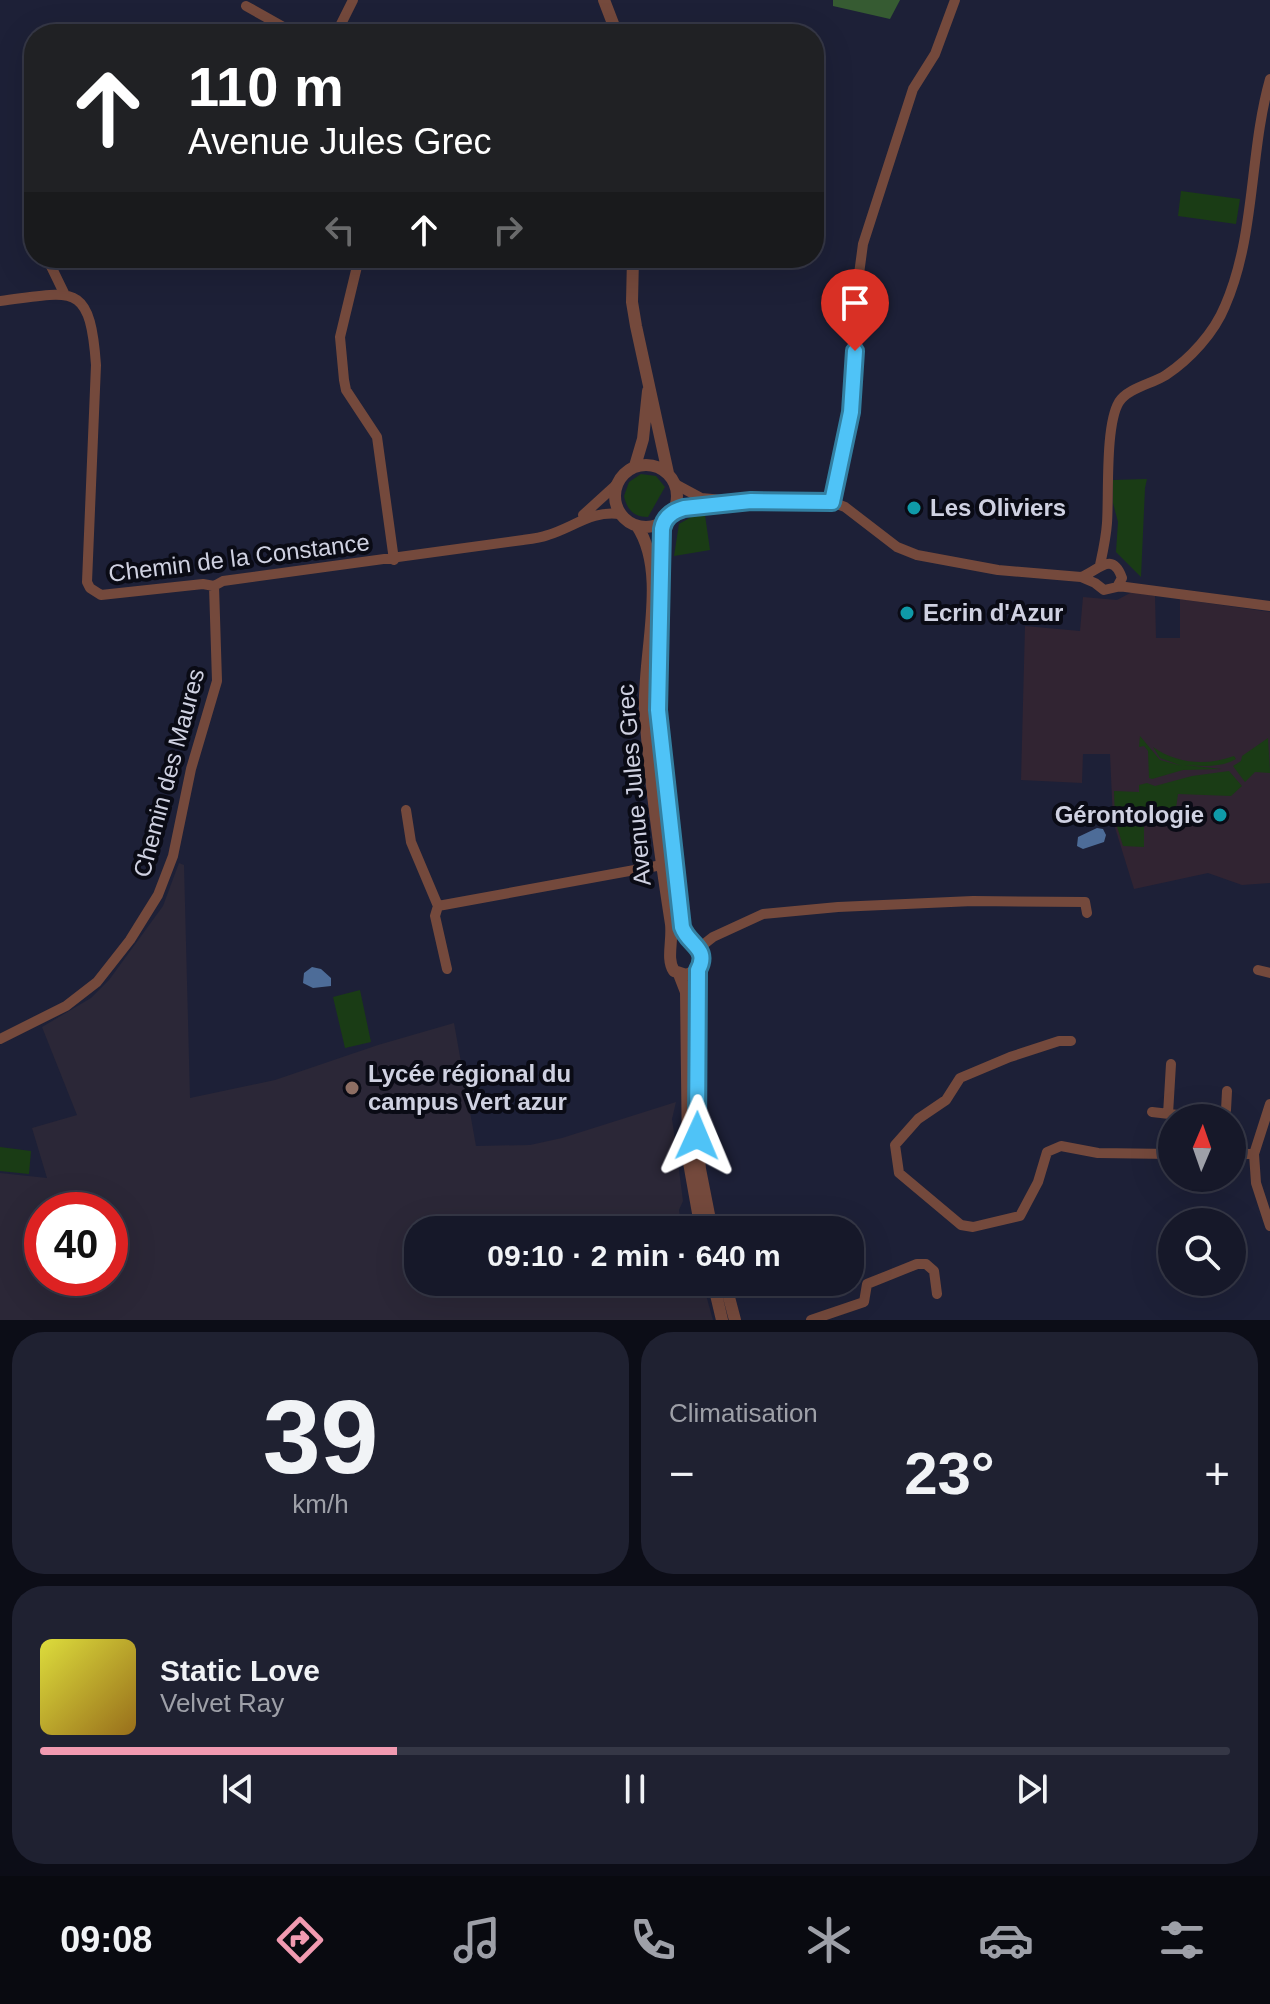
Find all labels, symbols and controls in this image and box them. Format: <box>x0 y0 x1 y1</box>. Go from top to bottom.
text: 110 m <box>188 55 344 118</box>
icon: ahead <box>56 56 160 160</box>
text: Avenue Jules Grec <box>188 121 492 162</box>
icon: left <box>318 208 362 252</box>
icon: ahead <box>402 208 446 252</box>
icon: right <box>486 208 530 252</box>
pin <box>821 269 889 351</box>
icon: arrive <box>833 281 877 325</box>
place label: Les Oliviers <box>930 494 1066 521</box>
marker: Les Oliviers <box>905 499 923 517</box>
street label: Chemin de la Constance <box>107 528 371 587</box>
place label: Ecrin d'Azur <box>923 599 1063 626</box>
marker: Ecrin d'Azur <box>898 604 916 622</box>
street label: Chemin des Maures <box>128 666 209 880</box>
street label: Avenue Jules Grec <box>611 683 656 887</box>
place label: Gérontologie <box>1055 801 1204 828</box>
marker: Gérontologie <box>1211 806 1229 824</box>
place label: Lycée régional du campus Vert azur <box>368 1060 571 1115</box>
marker: Lycée régional du campus Vert azur <box>343 1079 361 1097</box>
position arrow <box>655 1094 739 1178</box>
north arrow <box>1158 1104 1246 1192</box>
map controls <box>1158 1104 1246 1296</box>
speed limit sign: 40 <box>24 1192 128 1296</box>
button: search <box>1158 1208 1246 1296</box>
text: 09:10 · 2 min · 640 m <box>487 1239 781 1272</box>
text: 39 <box>263 1379 378 1495</box>
text: Climatisation <box>669 1398 818 1428</box>
text: 23° <box>904 1440 995 1507</box>
text: − <box>669 1449 695 1498</box>
text: + <box>1204 1449 1230 1498</box>
text: km/h <box>292 1489 349 1519</box>
text: Static Love <box>160 1654 320 1687</box>
text: Velvet Ray <box>160 1688 284 1718</box>
icon: previous <box>216 1767 260 1811</box>
icon: pause <box>613 1767 657 1811</box>
icon: next <box>1010 1767 1054 1811</box>
icon: directions <box>272 1912 328 1968</box>
icon: music <box>449 1912 505 1968</box>
icon: phone <box>625 1912 681 1968</box>
icon: climate <box>801 1912 857 1968</box>
icon: car <box>978 1912 1034 1968</box>
icon: filters <box>1154 1912 1210 1968</box>
text: 09:08 <box>60 1919 152 1960</box>

